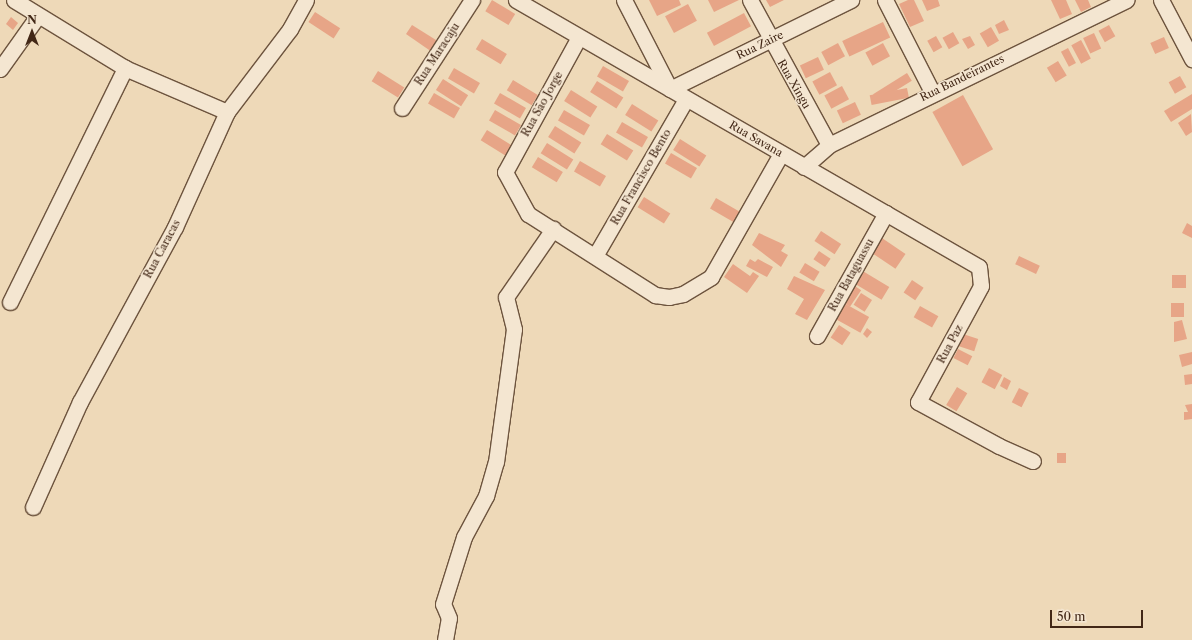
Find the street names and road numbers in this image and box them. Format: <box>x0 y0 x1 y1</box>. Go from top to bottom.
street label: Rua Maracaju <box>412 20 462 88</box>
street label: Rua Zaire <box>734 28 786 62</box>
street label: Rua Bandeirantes <box>918 52 1006 104</box>
street label: Rua Xingu <box>775 57 813 111</box>
street label: Rua São Jorge <box>519 69 565 139</box>
street label: Rua Savana <box>727 118 785 160</box>
street label: Rua Francisco Bento <box>608 127 674 227</box>
street label: Rua Caracas <box>141 217 183 281</box>
street label: Rua Bataguassu <box>825 236 877 314</box>
street label: Rua Paz <box>934 322 966 366</box>

